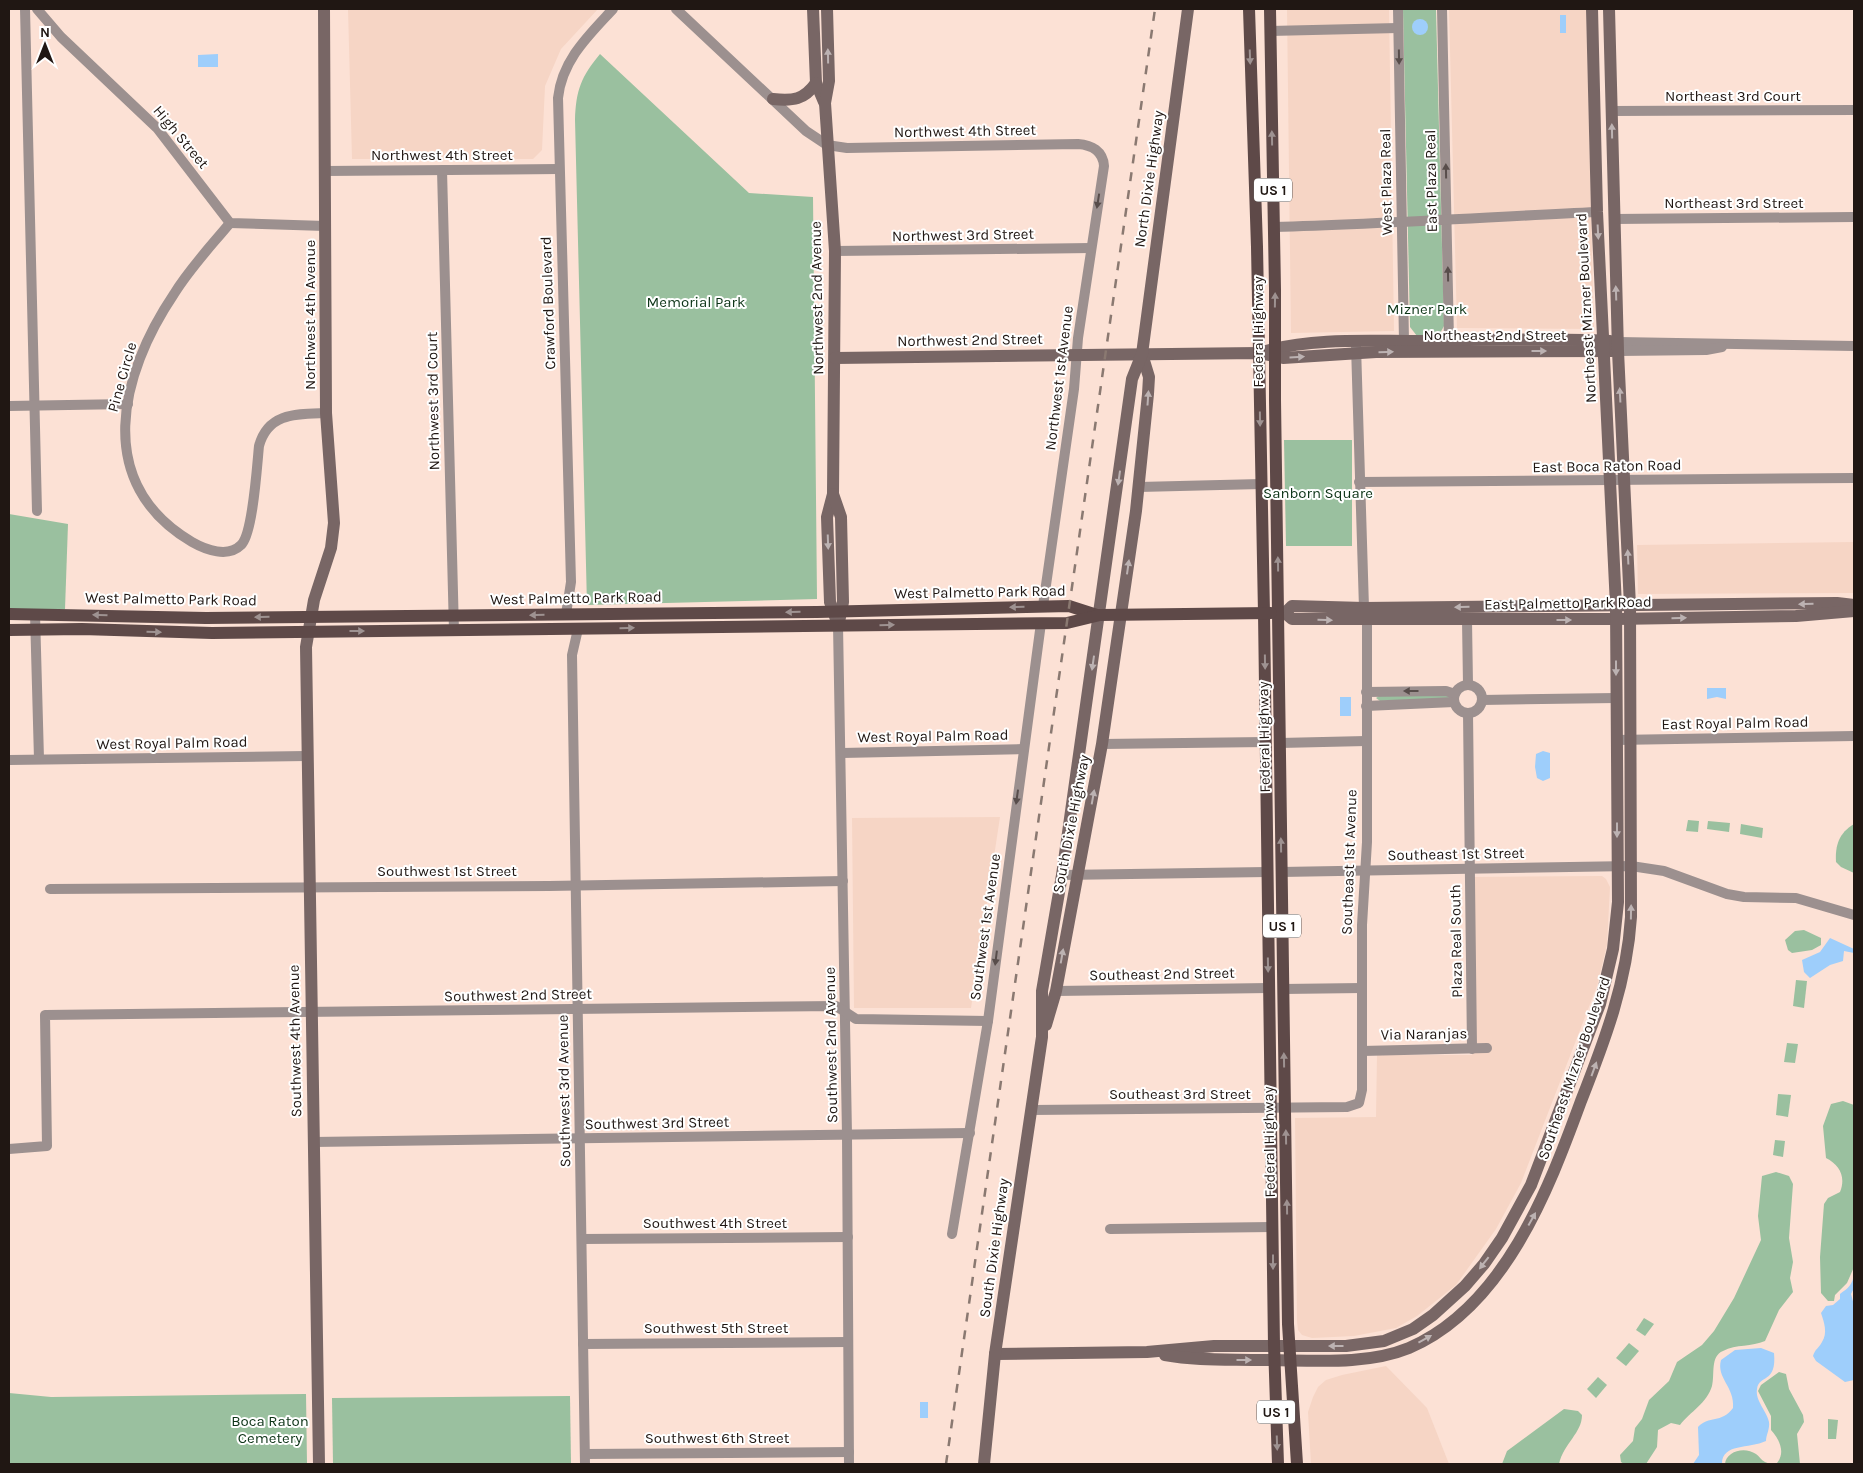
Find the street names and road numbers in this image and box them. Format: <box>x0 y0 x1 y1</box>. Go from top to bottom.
street label: Northeast 3rd Court <box>1665 87 1801 105</box>
street label: High Street <box>149 102 213 172</box>
street label: North Dixie Highway <box>1130 109 1168 249</box>
street label: Northwest 4th Street <box>894 121 1037 141</box>
street label: West Plaza Real <box>1376 128 1396 236</box>
street label: East Plaza Real <box>1421 129 1441 233</box>
street label: Northwest 4th Street <box>371 146 513 164</box>
road number: US 1 <box>1254 178 1292 202</box>
street label: Northeast 3rd Street <box>1664 194 1804 212</box>
street label: Northeast Mizner Boulevard <box>1572 213 1600 403</box>
street label: Northwest 2nd Avenue <box>807 221 827 375</box>
street label: Northwest 3rd Street <box>892 225 1035 245</box>
street label: Crawford Boulevard <box>537 236 559 370</box>
street label: Northwest 4th Avenue <box>301 240 319 390</box>
street label: Federal Highway <box>1249 276 1267 388</box>
street label: Northwest 1st Avenue <box>1041 305 1077 451</box>
street label: Northeast 2nd Street <box>1424 326 1567 344</box>
street label: Northwest 2nd Street <box>897 330 1043 350</box>
street label: Northwest 3rd Court <box>423 331 443 470</box>
street label: Pine Circle <box>103 340 141 414</box>
street label: East Boca Raton Road <box>1532 456 1682 476</box>
street label: West Palmetto Park Road <box>894 582 1066 602</box>
street label: West Palmetto Park Road <box>490 588 662 608</box>
street label: West Palmetto Park Road <box>85 589 257 609</box>
street label: East Palmetto Park Road <box>1484 593 1652 613</box>
street label: Federal Highway <box>1254 681 1274 793</box>
street label: East Royal Palm Road <box>1661 713 1809 733</box>
street label: West Royal Palm Road <box>857 726 1009 746</box>
street label: West Royal Palm Road <box>96 733 248 753</box>
street label: South Dixie Highway <box>1049 753 1093 895</box>
street label: Southeast 1st Avenue <box>1337 789 1361 935</box>
street label: Southeast 1st Street <box>1387 844 1525 864</box>
street label: Southwest 1st Avenue <box>966 852 1004 1002</box>
street label: Southwest 1st Street <box>377 862 517 880</box>
street label: Plaza Real South <box>1446 884 1466 998</box>
road number: US 1 <box>1263 914 1301 938</box>
street label: Southeast 2nd Street <box>1089 964 1235 984</box>
street label: Southwest 4th Avenue <box>285 965 305 1117</box>
street label: Southwest 2nd Avenue <box>821 967 841 1123</box>
street label: Southeast Mizner Boulevard <box>1534 974 1614 1162</box>
street label: Southwest 2nd Street <box>444 985 593 1005</box>
street label: Southwest 3rd Avenue <box>554 1014 574 1168</box>
street label: Via Naranjas <box>1380 1024 1468 1044</box>
street label: Southeast 3rd Street <box>1109 1085 1251 1103</box>
street label: Federal Highway <box>1259 1086 1279 1198</box>
street label: Southwest 3rd Street <box>585 1113 730 1133</box>
street label: South Dixie Highway <box>975 1177 1013 1319</box>
street label: Southwest 4th Street <box>643 1214 788 1232</box>
street label: Southwest 5th Street <box>644 1319 789 1337</box>
road number: US 1 <box>1257 1400 1295 1424</box>
street label: Southwest 6th Street <box>645 1429 790 1447</box>

